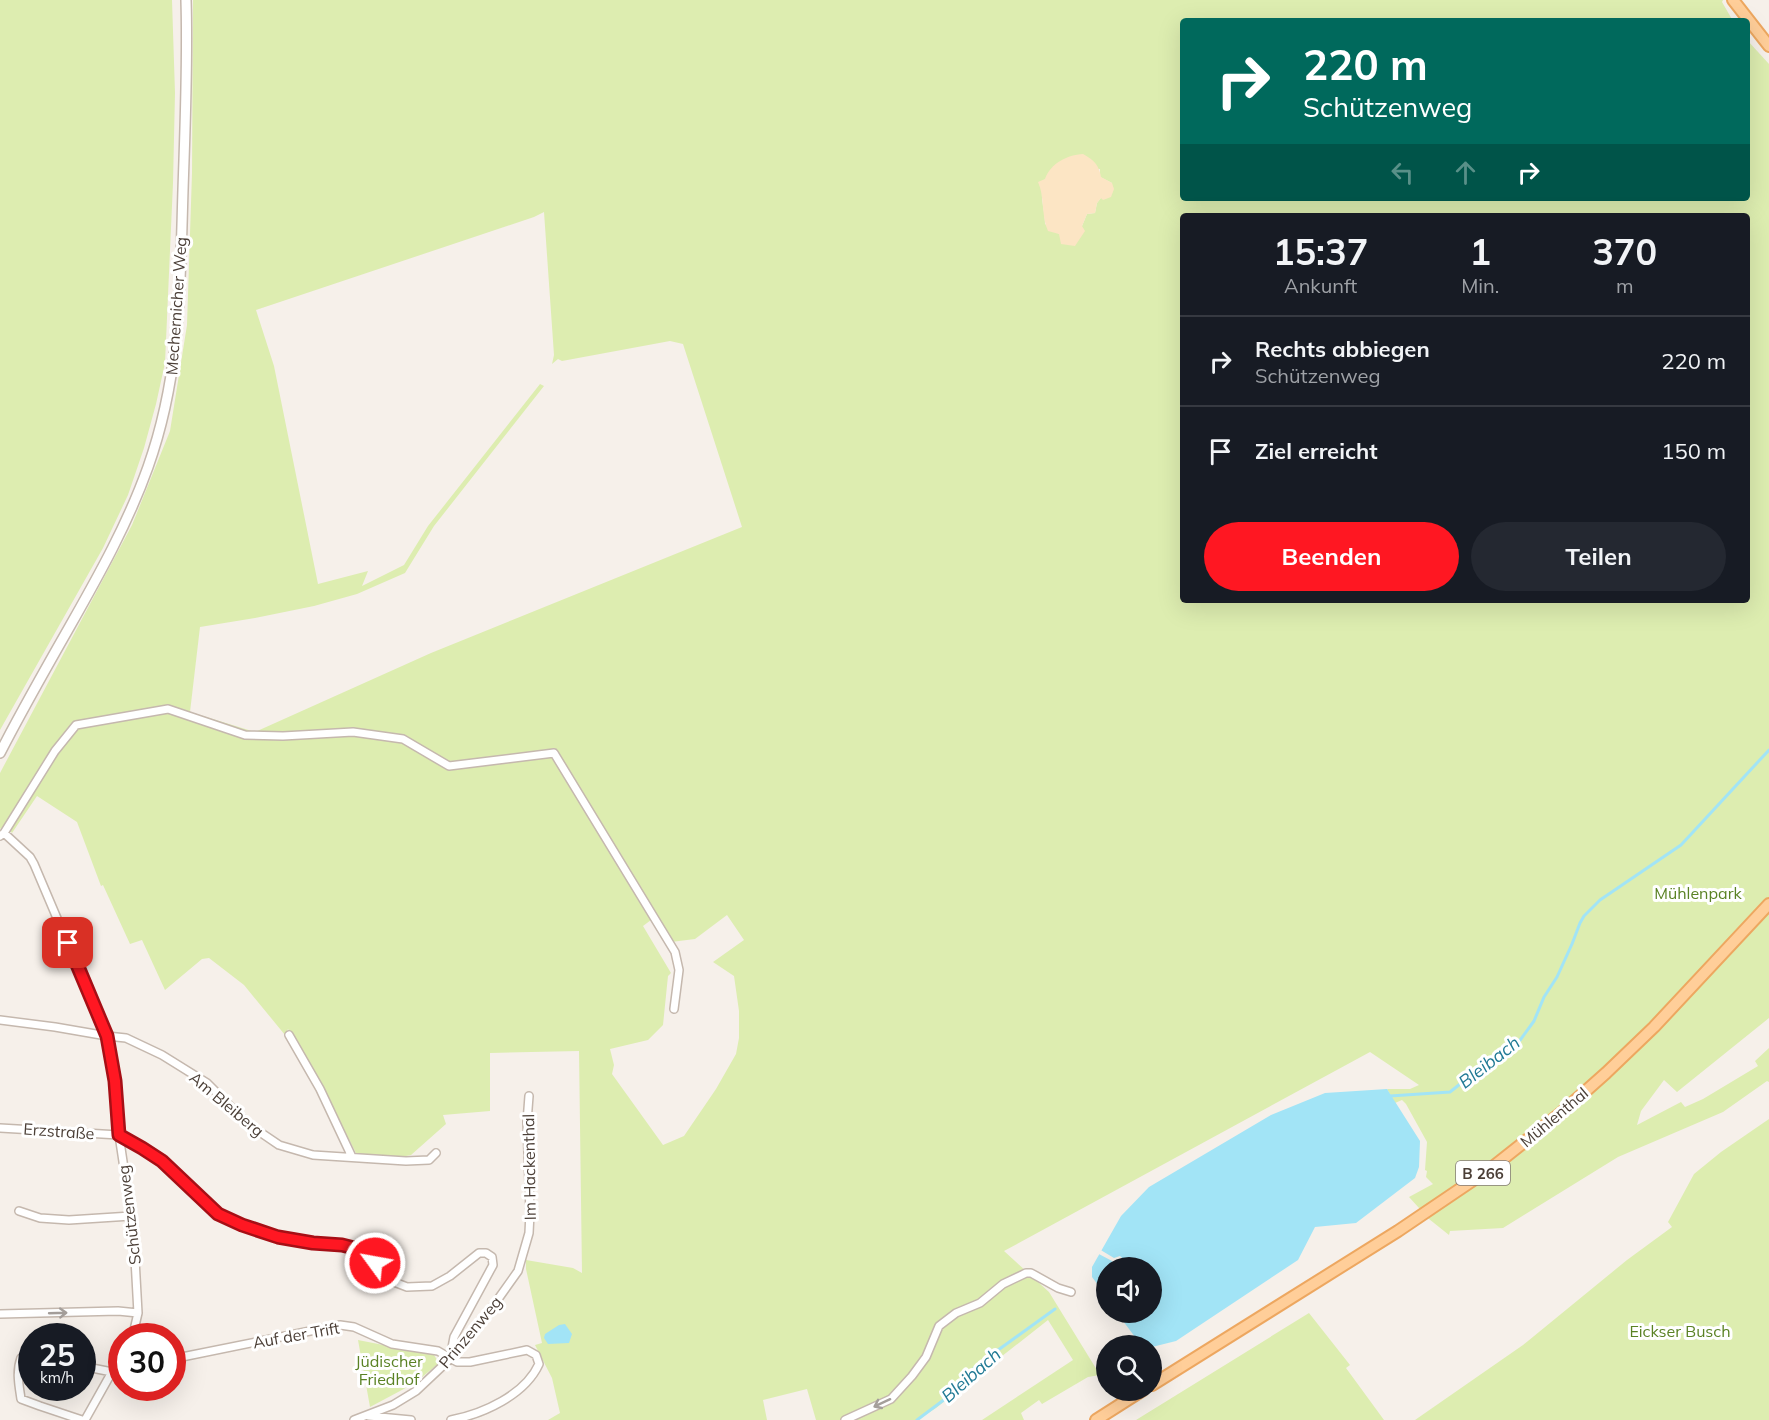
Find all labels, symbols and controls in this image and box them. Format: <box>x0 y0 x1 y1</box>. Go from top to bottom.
text: 220 m <box>1303 38 1428 91</box>
icon: right <box>1204 42 1282 120</box>
text: Schützenweg <box>1303 90 1472 124</box>
icon: left <box>1386 156 1419 189</box>
icon: ahead <box>1449 156 1482 189</box>
icon: right <box>1512 156 1545 189</box>
text: 15:37 <box>1273 229 1368 274</box>
text: 1 <box>1469 229 1491 274</box>
text: 370 <box>1592 229 1657 274</box>
street label: Mechernicher Weg <box>161 236 191 376</box>
text: Ankunft <box>1284 273 1357 298</box>
text: Min. <box>1461 273 1499 298</box>
text: m <box>1616 273 1633 298</box>
text: Rechts abbiegen <box>1255 335 1430 363</box>
icon: right <box>1204 345 1237 378</box>
text: 220 m <box>1661 347 1726 375</box>
text: Schützenweg <box>1255 363 1380 388</box>
icon: arrive <box>1204 435 1237 468</box>
text: Ziel erreicht <box>1255 437 1378 465</box>
text: 150 m <box>1661 437 1726 465</box>
button: Beenden <box>1204 522 1459 591</box>
button: Teilen <box>1471 522 1726 591</box>
park label: Mühlenpark <box>1654 883 1742 903</box>
pin <box>42 917 93 968</box>
icon: arrive <box>51 926 84 959</box>
water label: Bleibach <box>1454 1031 1524 1093</box>
street label: Am Bleiberg <box>186 1067 268 1141</box>
street label: Mühlenthal <box>1516 1083 1592 1151</box>
street label: Im Hackenthal <box>518 1114 540 1220</box>
street label: Erzstraße <box>23 1119 95 1143</box>
road number: B 266 <box>1456 1161 1510 1185</box>
street label: Schützenweg <box>113 1164 145 1266</box>
position arrow <box>343 1231 407 1295</box>
map controls <box>1096 1257 1162 1401</box>
button: sound <box>1096 1257 1162 1323</box>
street label: Prinzenweg <box>434 1292 506 1372</box>
one-way arrow <box>48 1307 68 1318</box>
street label: Auf der Trift <box>251 1317 341 1352</box>
park label: Eickser Busch <box>1629 1321 1731 1341</box>
speed limit sign: 30 <box>108 1323 186 1401</box>
button: search <box>1096 1335 1162 1401</box>
text: 25 <box>39 1336 75 1374</box>
water label: Bleibach <box>936 1343 1006 1407</box>
park label: Jüdischer Friedhof <box>355 1351 423 1389</box>
text: km/h <box>40 1368 74 1387</box>
one-way arrow <box>874 1398 892 1409</box>

